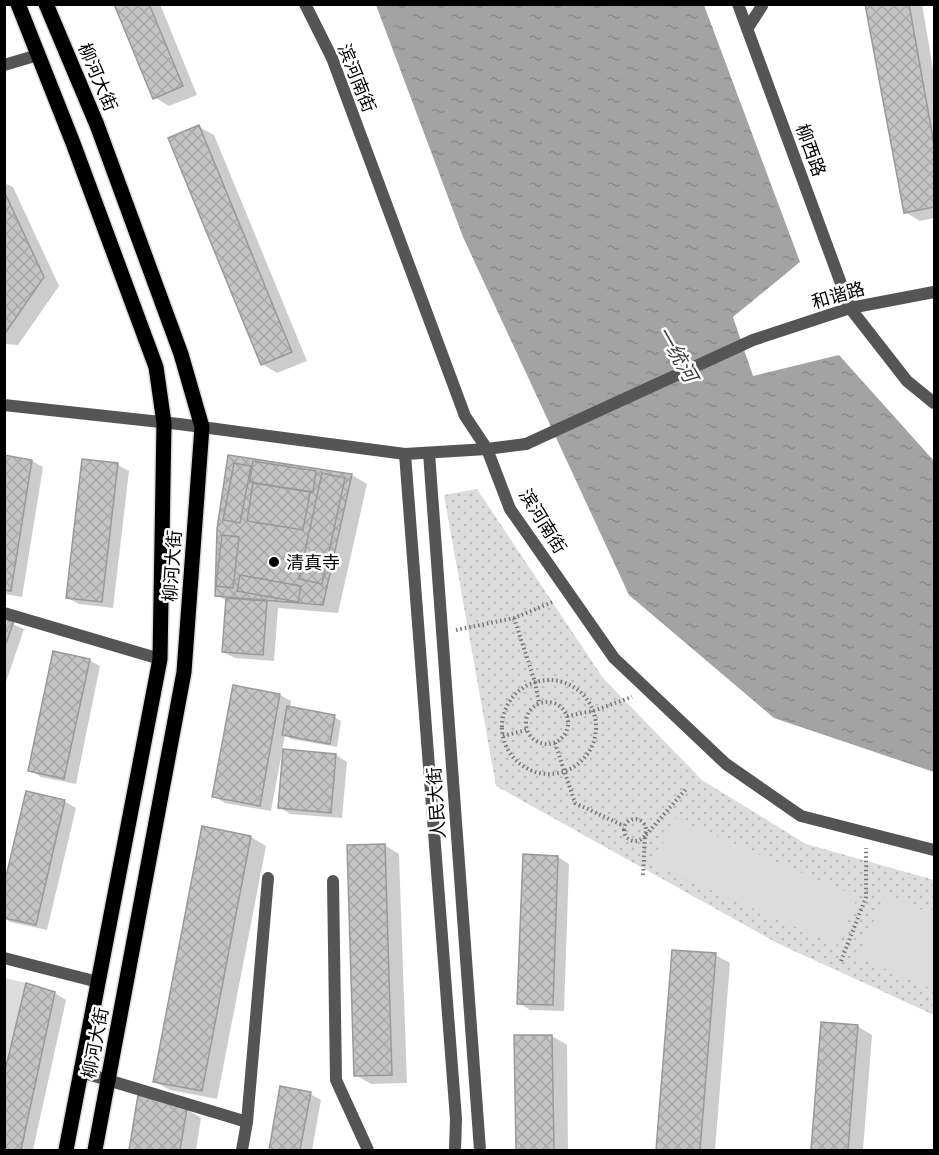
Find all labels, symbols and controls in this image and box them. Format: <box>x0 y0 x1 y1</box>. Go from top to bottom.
street label: 柳河大街 <box>74 40 122 114</box>
street label: 滨河南街 <box>334 41 380 115</box>
street label: 柳西路 <box>792 121 830 179</box>
street label: 和谐路 <box>809 277 867 313</box>
water label: 一统河 <box>652 322 704 389</box>
street label: 滨河南街 <box>515 485 571 557</box>
street label: 柳河大街 <box>159 529 185 603</box>
place label: 清真寺 <box>286 552 340 573</box>
marker: 清真寺 <box>267 555 281 569</box>
street label: 人民大街 <box>423 766 449 840</box>
street label: 柳河大街 <box>78 1006 112 1080</box>

